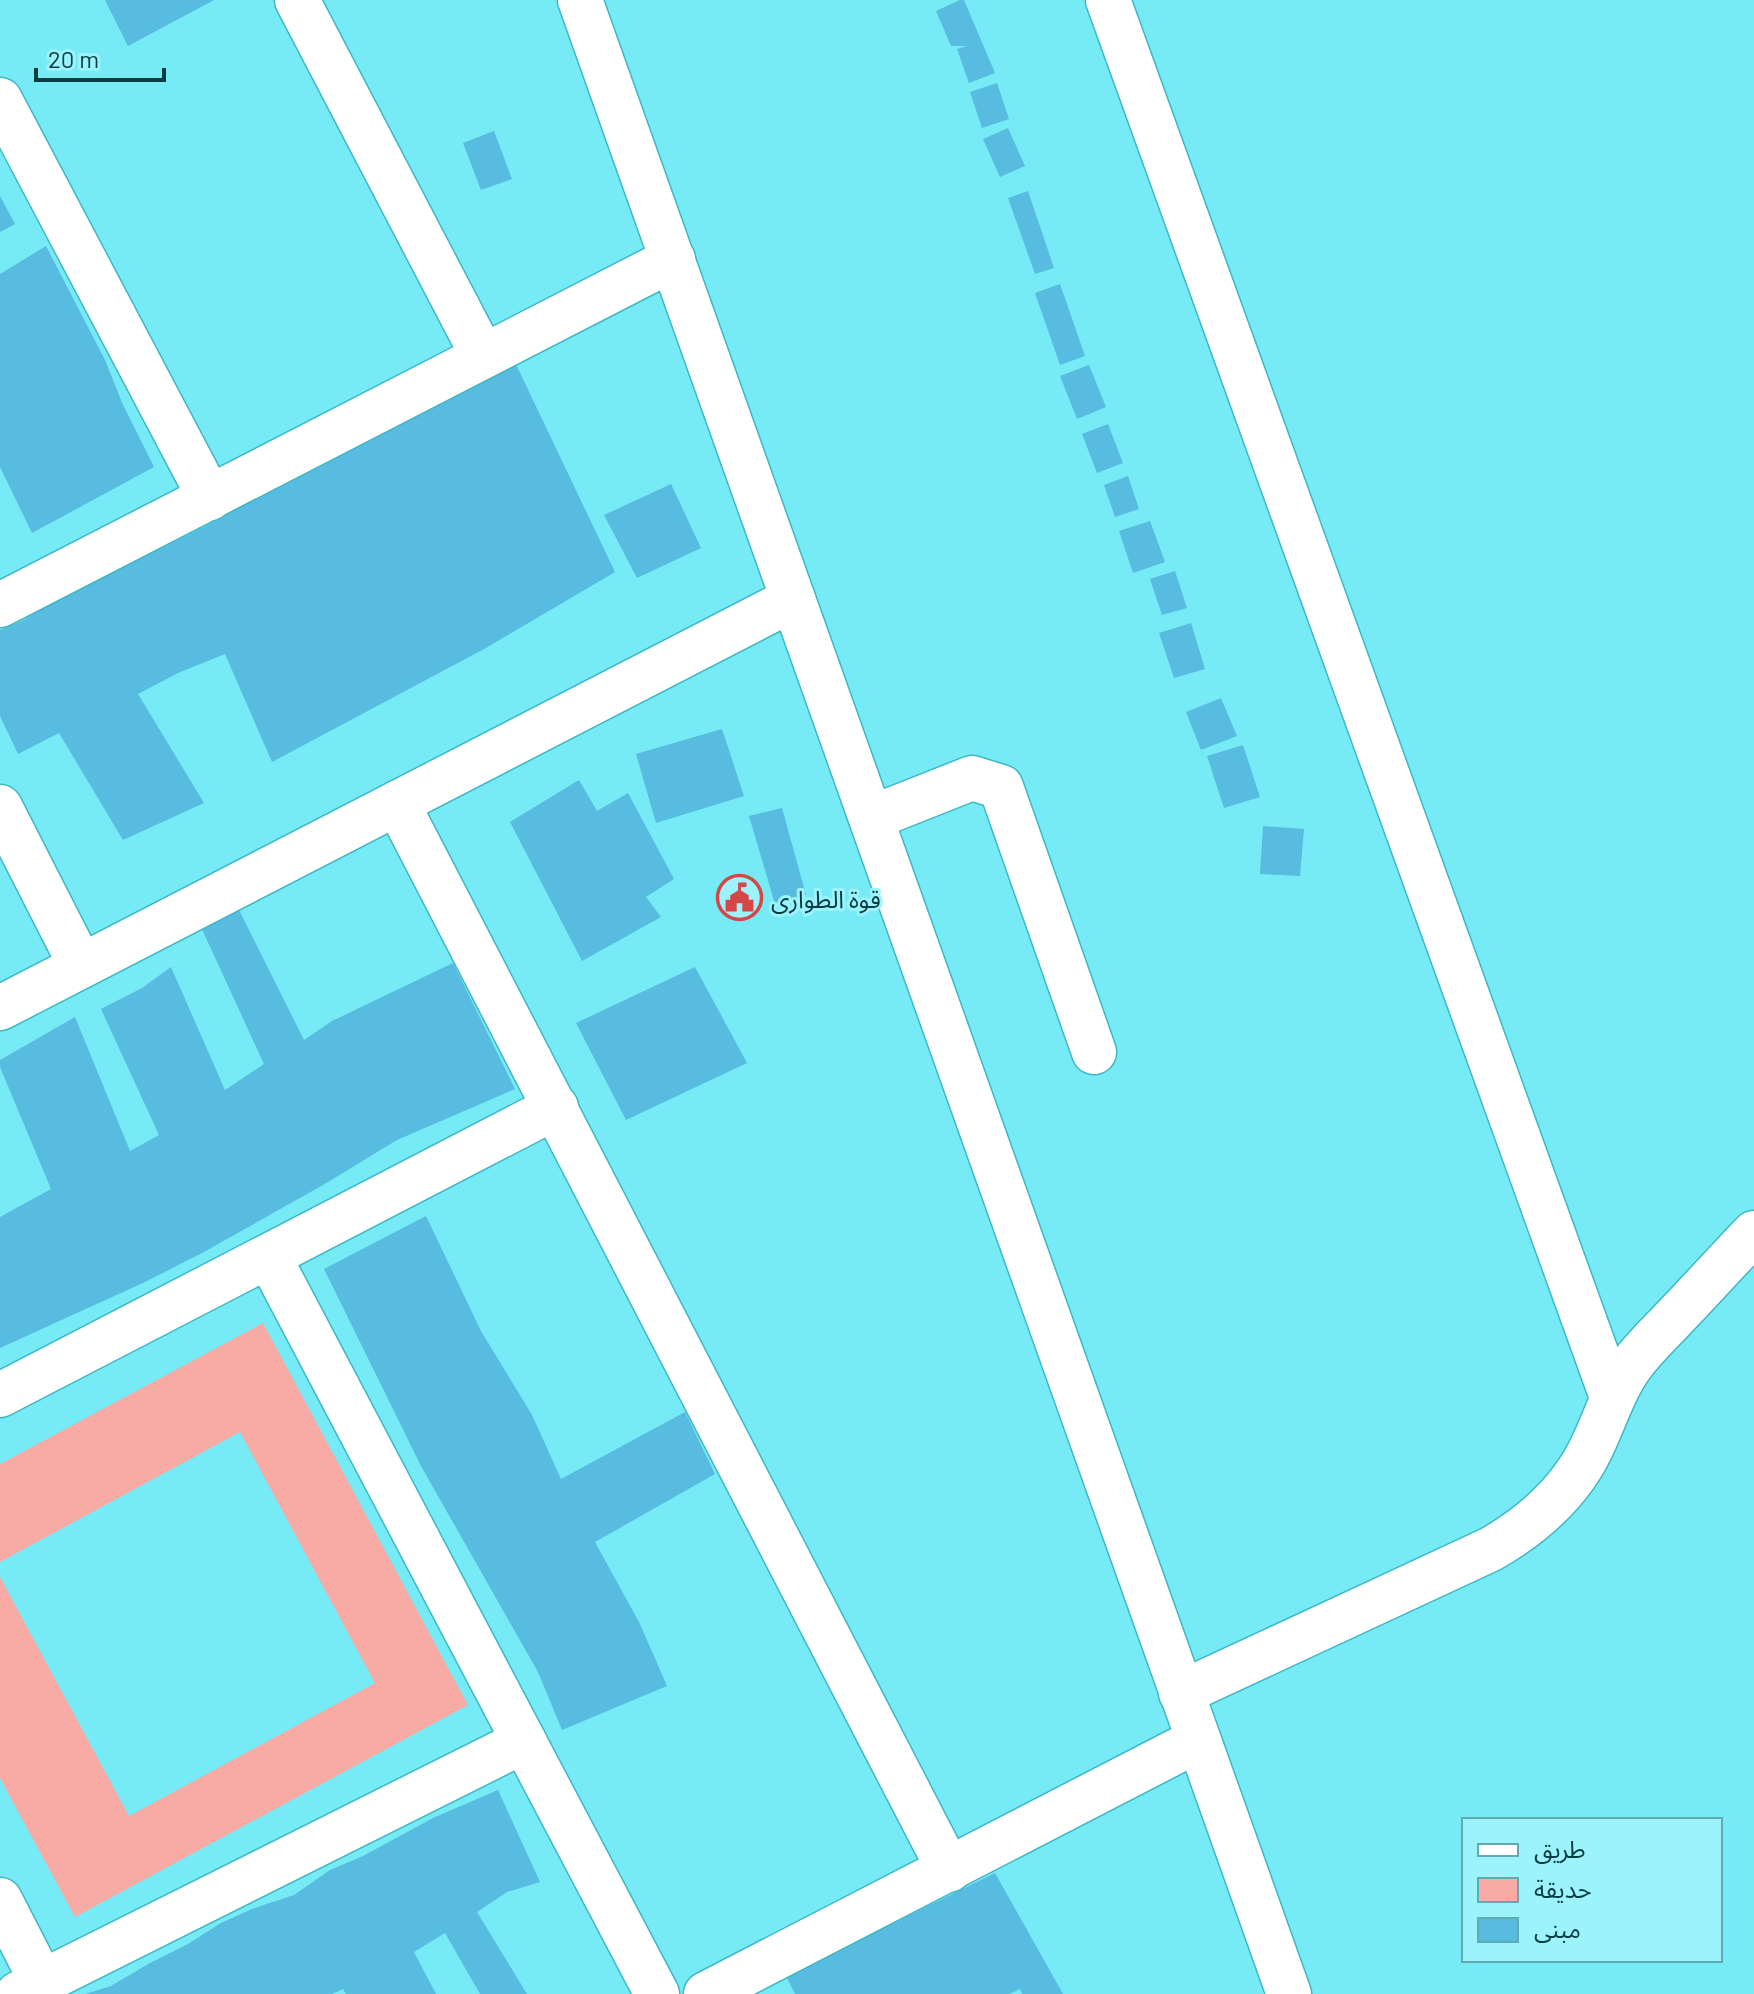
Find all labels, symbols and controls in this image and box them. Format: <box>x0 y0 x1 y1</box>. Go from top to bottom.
scale bar <box>36 32 164 82</box>
text: 20 m <box>48 44 99 73</box>
public building icon: قوة الطواری <box>716 874 764 922</box>
place label: قوة الطواری <box>771 884 881 914</box>
legend <box>1462 1818 1722 1962</box>
text: طريق <box>1534 1834 1586 1865</box>
text: حديقة <box>1534 1874 1592 1903</box>
text: مبنى <box>1534 1914 1581 1943</box>

